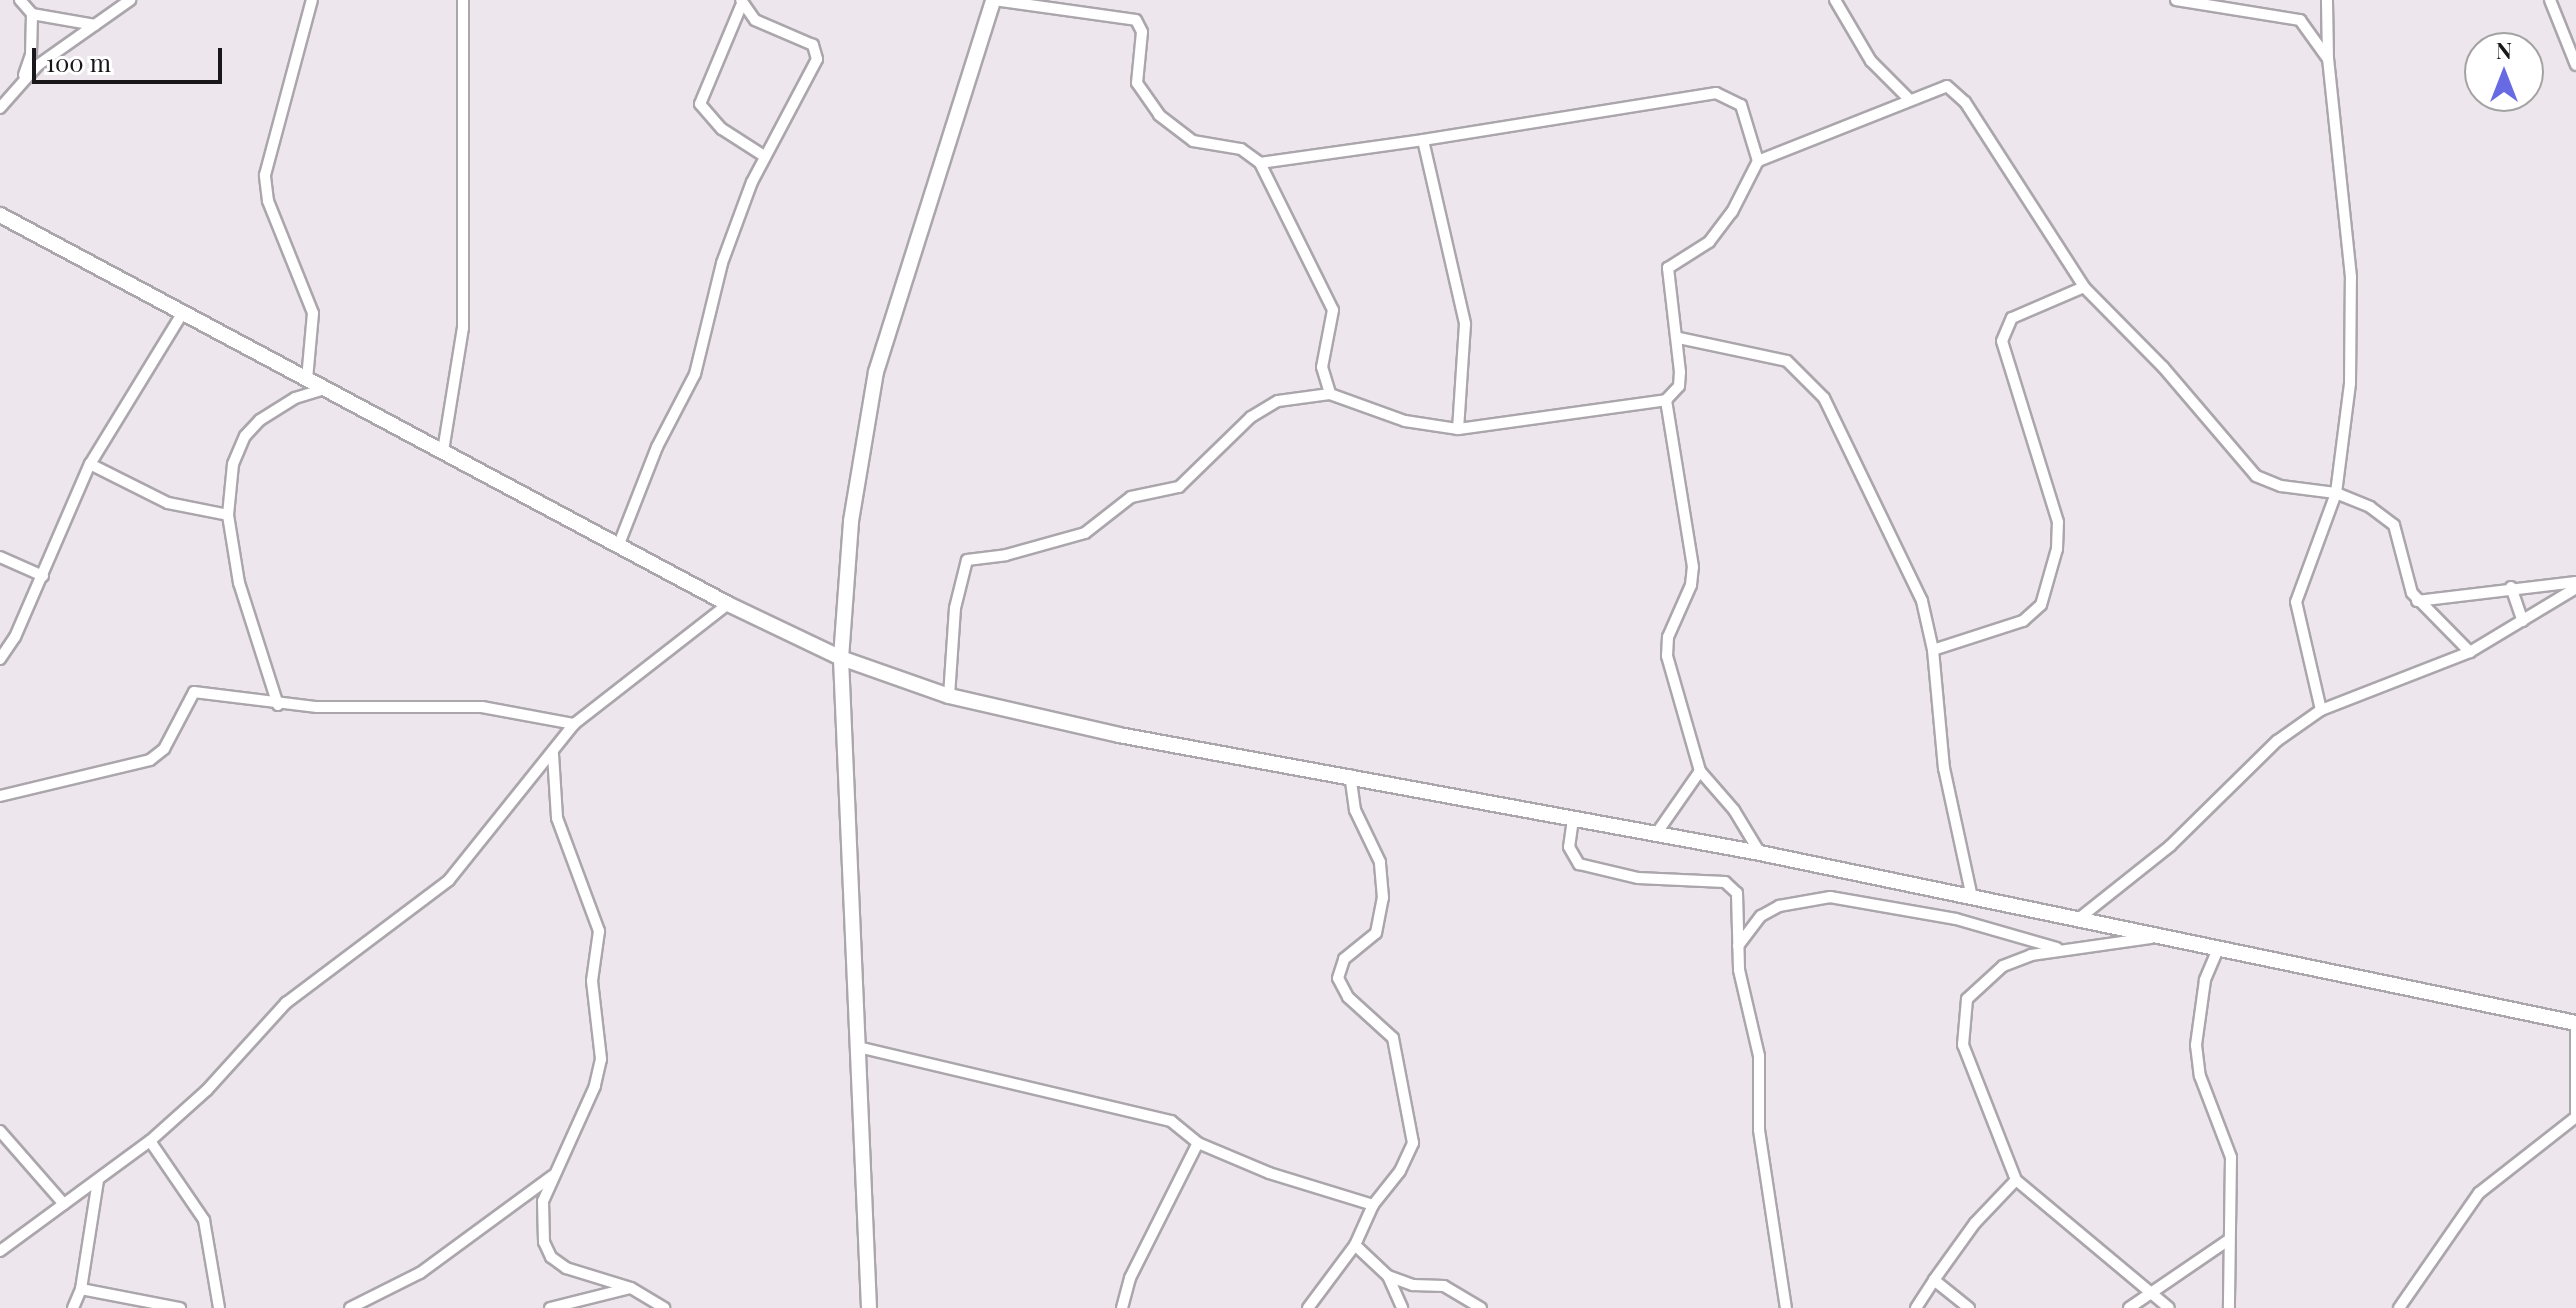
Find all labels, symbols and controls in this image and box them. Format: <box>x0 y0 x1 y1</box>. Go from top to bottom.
scale bar <box>36 32 226 82</box>
north arrow <box>2464 32 2544 112</box>
text: N <box>2496 35 2512 65</box>
text: 100 m <box>46 46 111 78</box>

